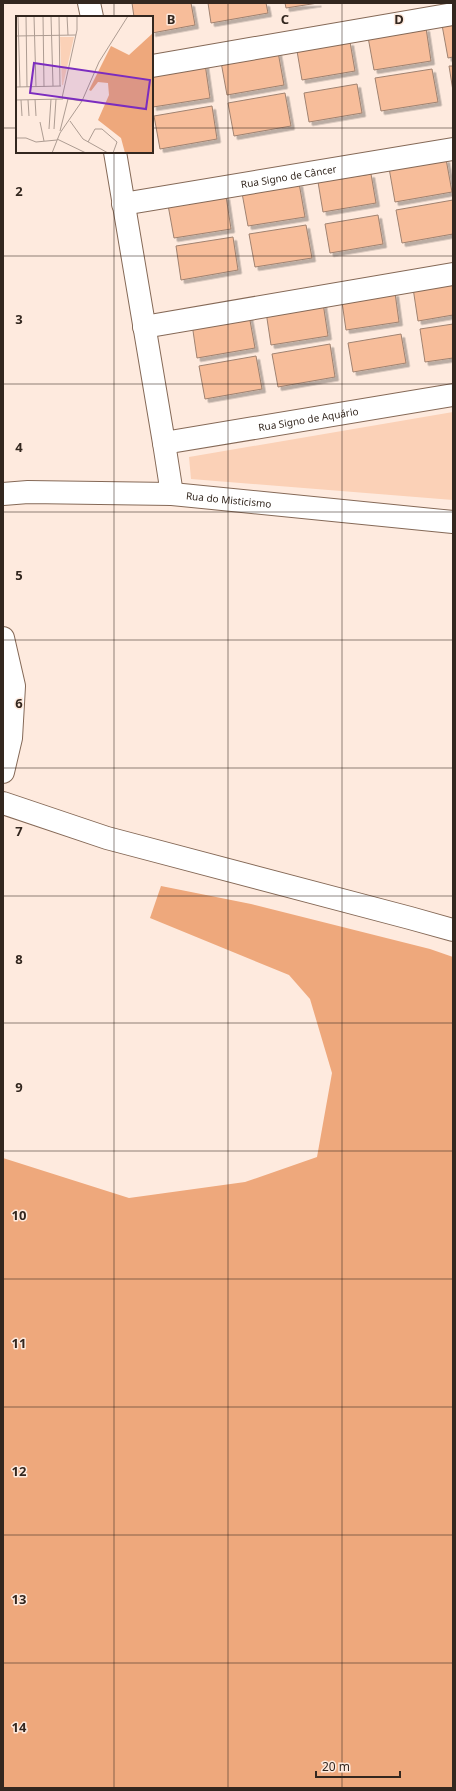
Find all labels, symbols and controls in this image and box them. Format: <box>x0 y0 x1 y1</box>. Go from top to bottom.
text: B <box>167 10 175 28</box>
text: C <box>281 10 289 28</box>
text: D <box>394 10 404 28</box>
inset map <box>16 16 153 153</box>
street label: Rua Signo de Câncer <box>240 162 338 191</box>
text: 2 <box>15 182 23 200</box>
text: 3 <box>15 310 23 328</box>
street label: Rua Signo de Aquário <box>257 404 359 434</box>
text: 4 <box>15 438 23 456</box>
street label: Rua do Misticismo <box>185 488 272 511</box>
text: 5 <box>15 566 23 584</box>
text: 6 <box>15 694 23 712</box>
text: 7 <box>15 822 23 840</box>
text: 8 <box>15 950 23 968</box>
text: 9 <box>15 1078 23 1096</box>
text: 10 <box>12 1206 26 1224</box>
text: 11 <box>12 1334 26 1352</box>
text: 12 <box>12 1462 26 1480</box>
text: 13 <box>12 1590 26 1608</box>
text: 14 <box>12 1718 27 1736</box>
scale bar <box>316 1753 400 1779</box>
text: 20 m <box>322 1758 350 1775</box>

